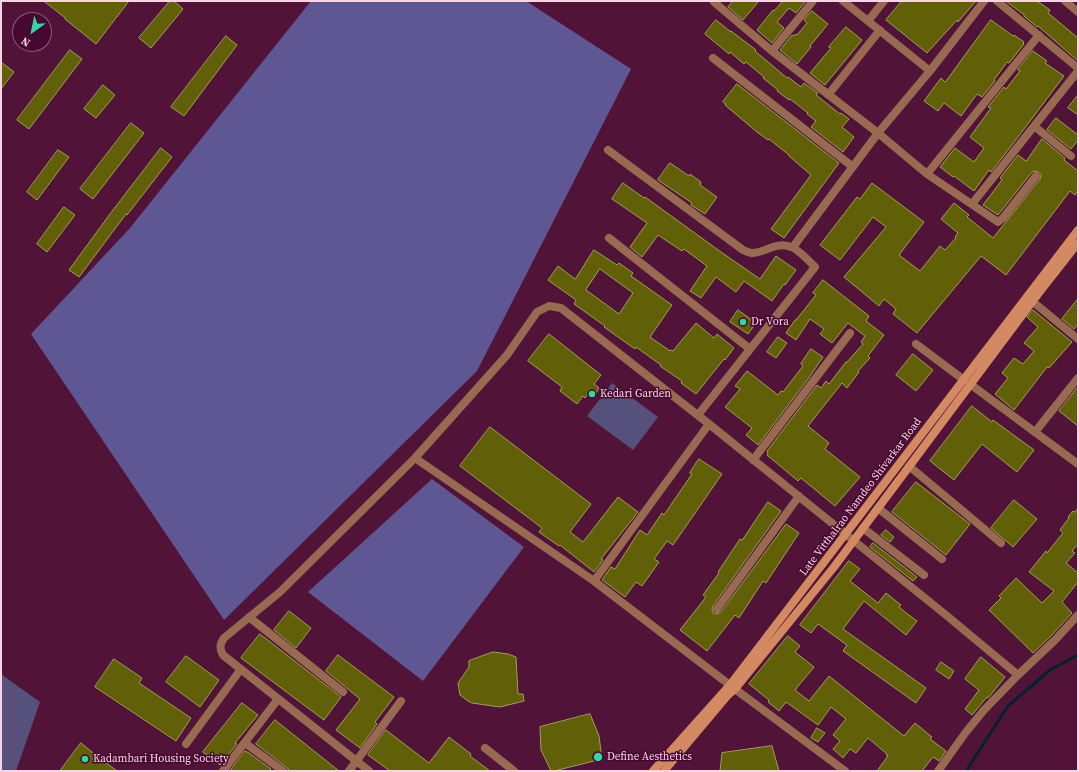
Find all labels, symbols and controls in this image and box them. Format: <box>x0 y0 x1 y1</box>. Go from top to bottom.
north arrow <box>12 12 52 52</box>
text: N <box>18 33 33 50</box>
place label: Dr Vora <box>751 315 789 329</box>
marker: Dr Vora <box>738 317 748 327</box>
place label: Kedari Garden <box>600 387 671 401</box>
marker: Kedari Garden <box>587 389 597 399</box>
street label: Late Vitthalrao Namdeo Shivarkar Road <box>797 416 925 578</box>
place label: Define Aesthetics <box>607 750 692 764</box>
marker: Define Aesthetics <box>592 751 604 763</box>
place label: Kadambari Housing Society <box>93 752 229 766</box>
marker: Kadambari Housing Society <box>80 754 90 764</box>

